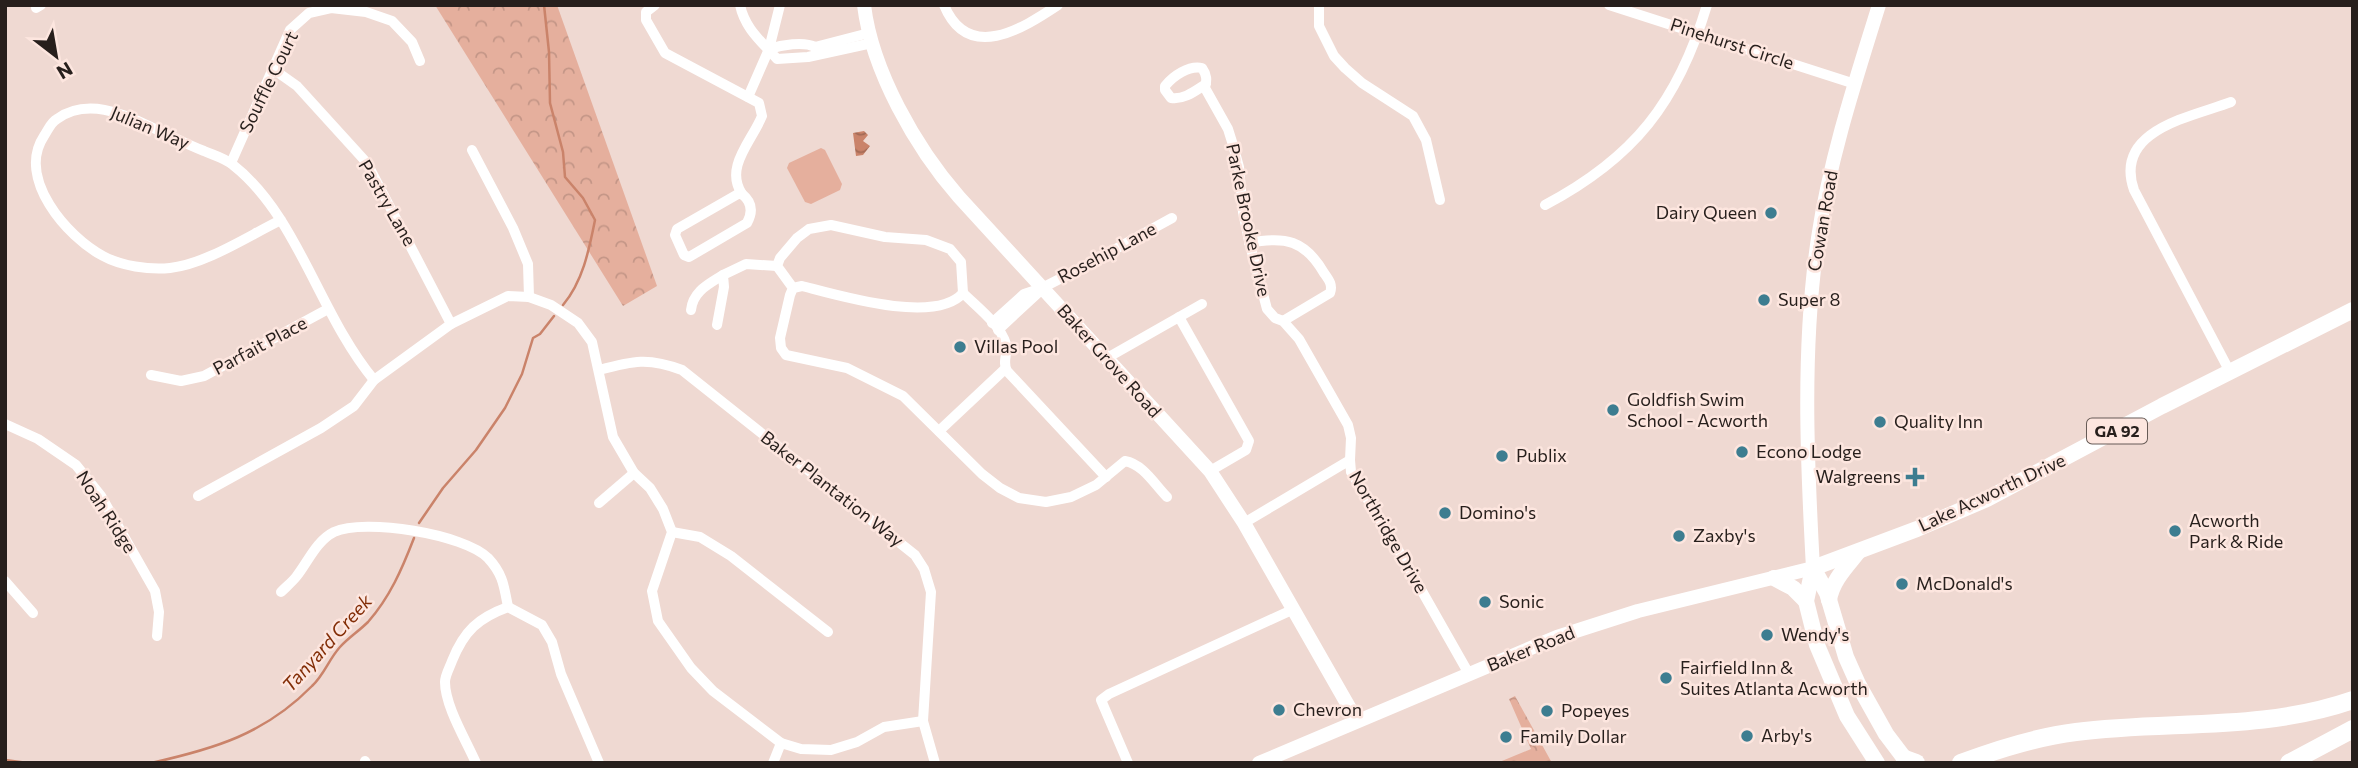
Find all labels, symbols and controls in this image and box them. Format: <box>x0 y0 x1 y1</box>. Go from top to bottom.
street label: Pinehurst Circle <box>1668 13 1797 73</box>
north arrow <box>21 21 91 91</box>
street label: Souffle Court <box>234 27 302 136</box>
text: N <box>53 57 77 85</box>
street label: Julian Way <box>108 101 193 154</box>
street label: Parke Brooke Drive <box>1222 141 1276 298</box>
street label: Pastry Lane <box>354 156 421 249</box>
street label: Cowan Road <box>1802 169 1842 273</box>
place label: Dairy Queen <box>1656 201 1757 223</box>
marker: Dairy Queen <box>1763 205 1779 221</box>
street label: Rosehip Lane <box>1054 217 1160 287</box>
place label: Super 8 <box>1778 288 1840 310</box>
marker: Super 8 <box>1756 292 1772 308</box>
street label: Baker Grove Road <box>1053 299 1166 422</box>
street label: Parfait Place <box>209 311 310 379</box>
place label: Villas Pool <box>974 335 1058 357</box>
marker: Villas Pool <box>952 339 968 355</box>
place label: Goldfish Swim School - Acworth <box>1627 388 1768 431</box>
marker: Goldfish Swim School - Acworth <box>1605 402 1621 418</box>
place label: Quality Inn <box>1894 410 1983 432</box>
marker: Quality Inn <box>1872 414 1888 430</box>
road number: GA 92 <box>2087 418 2147 444</box>
street label: Baker Plantation Way <box>757 426 908 551</box>
place label: Econo Lodge <box>1756 440 1861 462</box>
place label: Publix <box>1516 444 1567 466</box>
marker: Econo Lodge <box>1734 444 1750 460</box>
marker: Publix <box>1494 448 1510 464</box>
street label: Lake Acworth Drive <box>1915 448 2069 536</box>
place label: Walgreens <box>1815 465 1901 487</box>
street label: Noah Ridge <box>72 466 142 557</box>
street label: Northridge Drive <box>1345 466 1433 597</box>
marker: Walgreens <box>1907 469 1923 485</box>
place label: Domino's <box>1459 501 1536 523</box>
marker: Domino's <box>1437 505 1453 521</box>
place label: Acworth Park & Ride <box>2189 509 2283 552</box>
marker: Acworth Park & Ride <box>2167 523 2183 539</box>
place label: Zaxby's <box>1693 524 1756 546</box>
marker: Zaxby's <box>1671 528 1687 544</box>
place label: McDonald's <box>1916 572 2013 594</box>
marker: McDonald's <box>1894 576 1910 592</box>
water label: Tanyard Creek <box>277 589 377 696</box>
place label: Sonic <box>1499 590 1544 612</box>
marker: Sonic <box>1477 594 1493 610</box>
street label: Baker Road <box>1484 621 1578 676</box>
place label: Wendy's <box>1781 623 1849 645</box>
marker: Wendy's <box>1759 627 1775 643</box>
place label: Fairfield Inn & Suites Atlanta Acworth <box>1680 656 1868 699</box>
marker: Fairfield Inn & Suites Atlanta Acworth <box>1658 670 1674 686</box>
place label: Chevron <box>1293 698 1362 720</box>
place label: Popeyes <box>1561 699 1629 721</box>
marker: Chevron <box>1271 702 1287 718</box>
marker: Popeyes <box>1539 703 1555 719</box>
place label: Arby's <box>1761 724 1812 746</box>
place label: Family Dollar <box>1520 725 1627 747</box>
marker: Arby's <box>1739 728 1755 744</box>
marker: Family Dollar <box>1498 729 1514 745</box>

